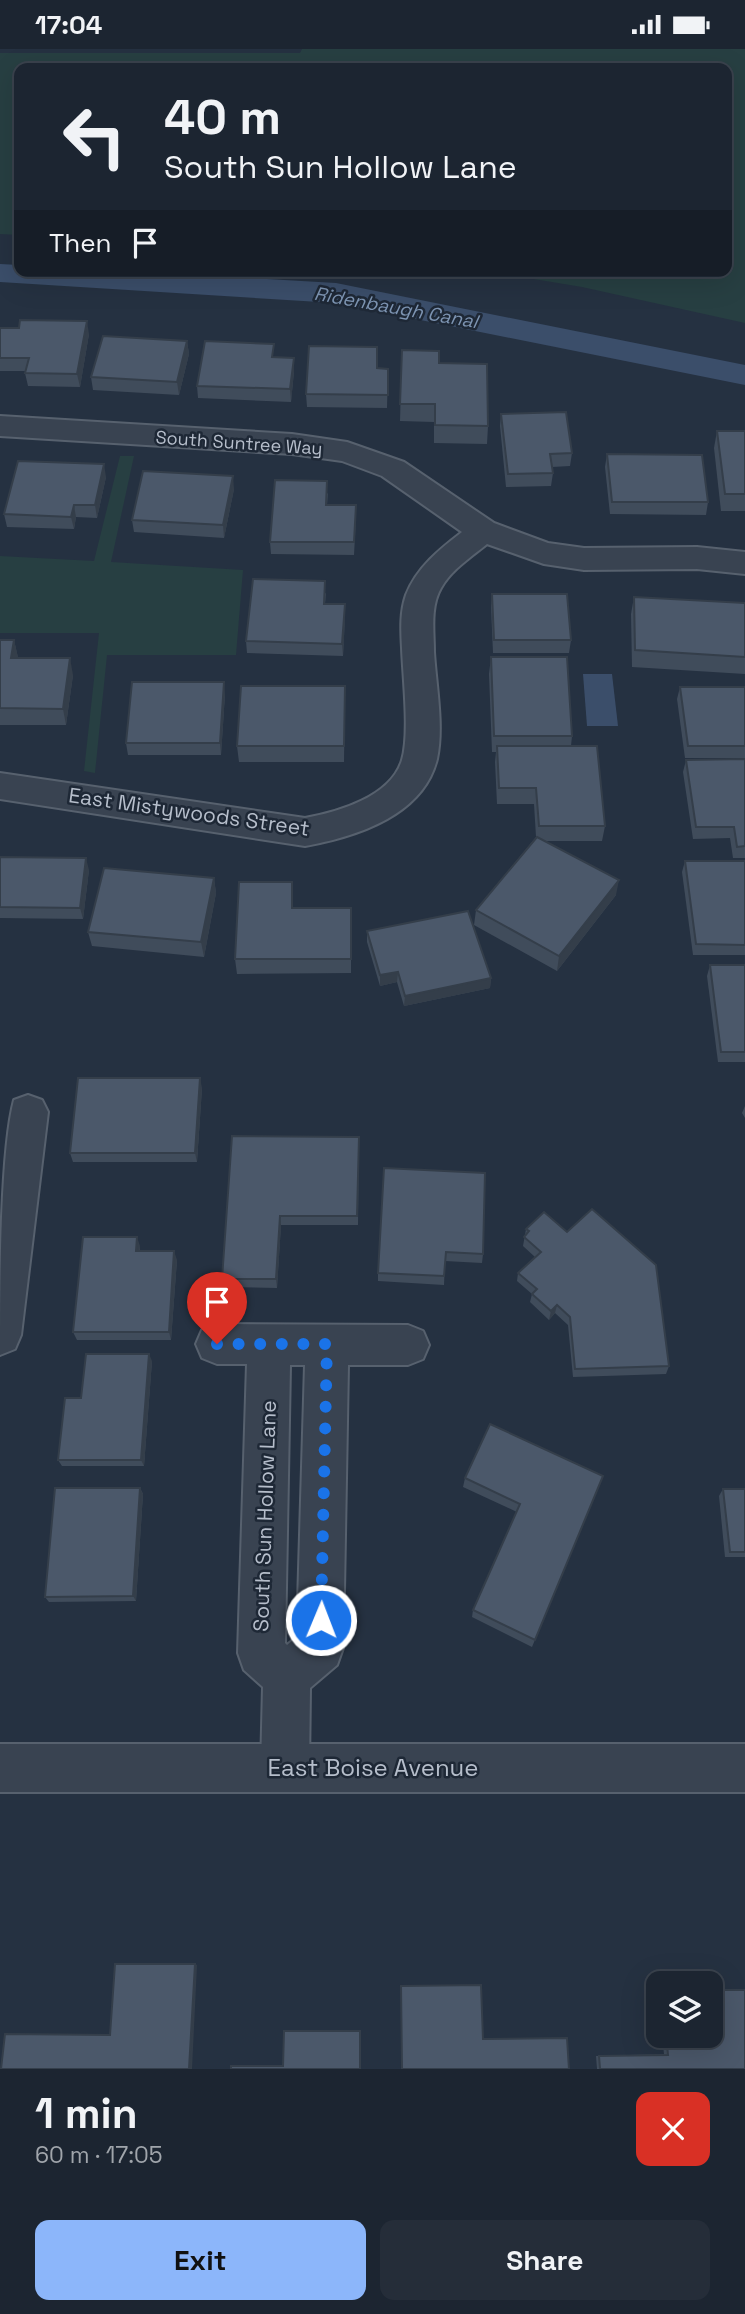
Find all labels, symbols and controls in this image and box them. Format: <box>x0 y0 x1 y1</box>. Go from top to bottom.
text: 17:04 <box>35 8 102 42</box>
text: 40 m <box>164 86 281 148</box>
icon: left <box>49 91 140 182</box>
text: South Sun Hollow Lane <box>164 147 517 187</box>
icon: arrive <box>126 224 164 262</box>
text: Then <box>49 226 112 260</box>
water label: Ridenbaugh Canal <box>312 281 482 335</box>
street label: South Suntree Way <box>155 425 323 460</box>
street label: East Mistywoods Street <box>67 781 311 842</box>
pin <box>187 1272 247 1344</box>
icon: arrive <box>198 1283 236 1321</box>
street label: South Sun Hollow Lane <box>247 1400 282 1632</box>
position arrow <box>284 1583 358 1657</box>
street label: East Boise Avenue <box>268 1752 478 1783</box>
map controls <box>646 1971 723 2048</box>
button: layers <box>646 1971 723 2048</box>
text: 1 min <box>35 2087 138 2140</box>
button: close <box>636 2092 710 2166</box>
text: 60 m · 17:05 <box>35 2140 163 2170</box>
button: Exit <box>35 2220 366 2300</box>
button: Share <box>380 2220 710 2300</box>

